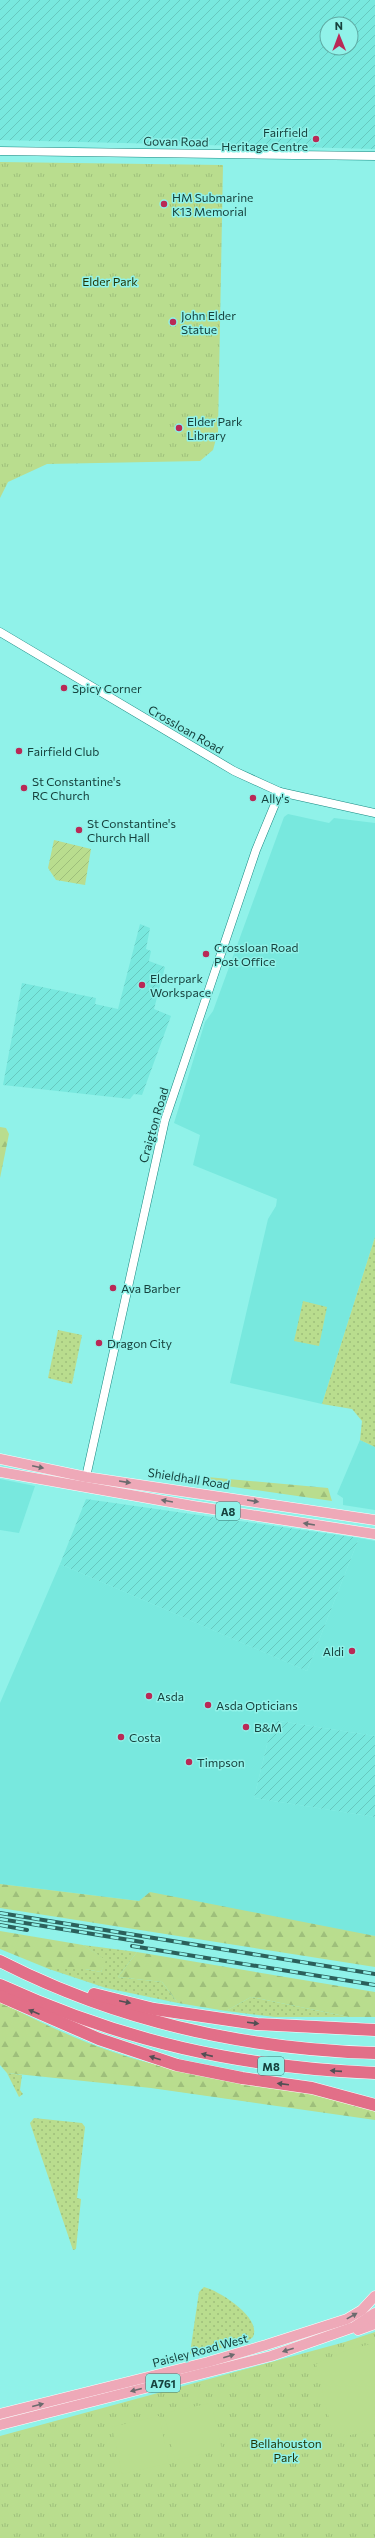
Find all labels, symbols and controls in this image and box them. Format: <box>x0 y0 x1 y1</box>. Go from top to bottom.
north arrow <box>319 16 359 56</box>
text: N <box>335 19 343 32</box>
place label: Fairfield Heritage Centre <box>221 125 308 153</box>
street label: Govan Road <box>143 133 209 149</box>
marker: Fairfield Heritage Centre <box>311 134 321 144</box>
place label: HM Submarine K13 Memorial <box>172 190 253 218</box>
marker: HM Submarine K13 Memorial <box>159 199 169 209</box>
park label: Elder Park <box>82 274 138 288</box>
place label: John Elder Statue <box>181 308 236 336</box>
marker: John Elder Statue <box>168 317 178 327</box>
place label: Elder Park Library <box>187 414 243 442</box>
marker: Elder Park Library <box>174 423 184 433</box>
place label: Spicy Corner <box>72 681 142 695</box>
marker: Spicy Corner <box>59 683 69 693</box>
street label: Crossloan Road <box>146 702 226 756</box>
place label: Fairfield Club <box>27 744 99 758</box>
marker: Fairfield Club <box>14 746 24 756</box>
place label: St Constantine's RC Church <box>32 774 121 802</box>
marker: St Constantine's RC Church <box>19 783 29 793</box>
place label: Ally's <box>261 791 289 805</box>
marker: Ally's <box>248 793 258 803</box>
place label: St Constantine's Church Hall <box>87 816 176 844</box>
marker: St Constantine's Church Hall <box>74 825 84 835</box>
place label: Crossloan Road Post Office <box>214 940 299 968</box>
marker: Crossloan Road Post Office <box>201 949 211 959</box>
place label: Elderpark Workspace <box>150 971 211 999</box>
marker: Elderpark Workspace <box>137 980 147 990</box>
street label: Craigton Road <box>136 1086 170 1164</box>
place label: Ava Barber <box>121 1281 181 1295</box>
marker: Ava Barber <box>108 1283 118 1293</box>
place label: Dragon City <box>107 1336 172 1350</box>
marker: Dragon City <box>94 1338 104 1348</box>
one-way arrow <box>32 1464 44 1470</box>
street label: Shieldhall Road <box>147 1465 231 1491</box>
one-way arrow <box>119 1479 131 1485</box>
one-way arrow <box>160 1498 173 1504</box>
one-way arrow <box>247 1499 259 1505</box>
road number: A8 <box>216 1502 240 1520</box>
one-way arrow <box>303 1521 315 1527</box>
place label: Aldi <box>323 1644 344 1658</box>
marker: Aldi <box>347 1646 357 1656</box>
place label: Asda <box>157 1689 184 1703</box>
marker: Asda <box>144 1691 154 1701</box>
place label: Asda Opticians <box>216 1698 298 1712</box>
marker: Asda Opticians <box>203 1700 213 1710</box>
place label: B&M <box>254 1720 282 1734</box>
marker: B&M <box>241 1722 251 1732</box>
place label: Costa <box>129 1730 161 1744</box>
marker: Costa <box>116 1732 126 1742</box>
place label: Timpson <box>197 1755 245 1769</box>
marker: Timpson <box>184 1757 194 1767</box>
one-way arrow <box>118 2000 131 2006</box>
one-way arrow <box>28 2008 40 2014</box>
one-way arrow <box>247 2020 259 2026</box>
one-way arrow <box>201 2051 213 2057</box>
one-way arrow <box>149 2055 161 2061</box>
road number: M8 <box>258 2057 284 2075</box>
one-way arrow <box>330 2068 342 2075</box>
one-way arrow <box>277 2081 289 2088</box>
one-way arrow <box>346 2312 358 2319</box>
street label: Paisley Road West <box>151 2330 249 2370</box>
one-way arrow <box>282 2347 294 2353</box>
one-way arrow <box>223 2353 235 2359</box>
road number: A761 <box>146 2374 180 2392</box>
one-way arrow <box>129 2388 142 2394</box>
one-way arrow <box>32 2402 44 2408</box>
park label: Bellahouston Park <box>250 2436 322 2464</box>

